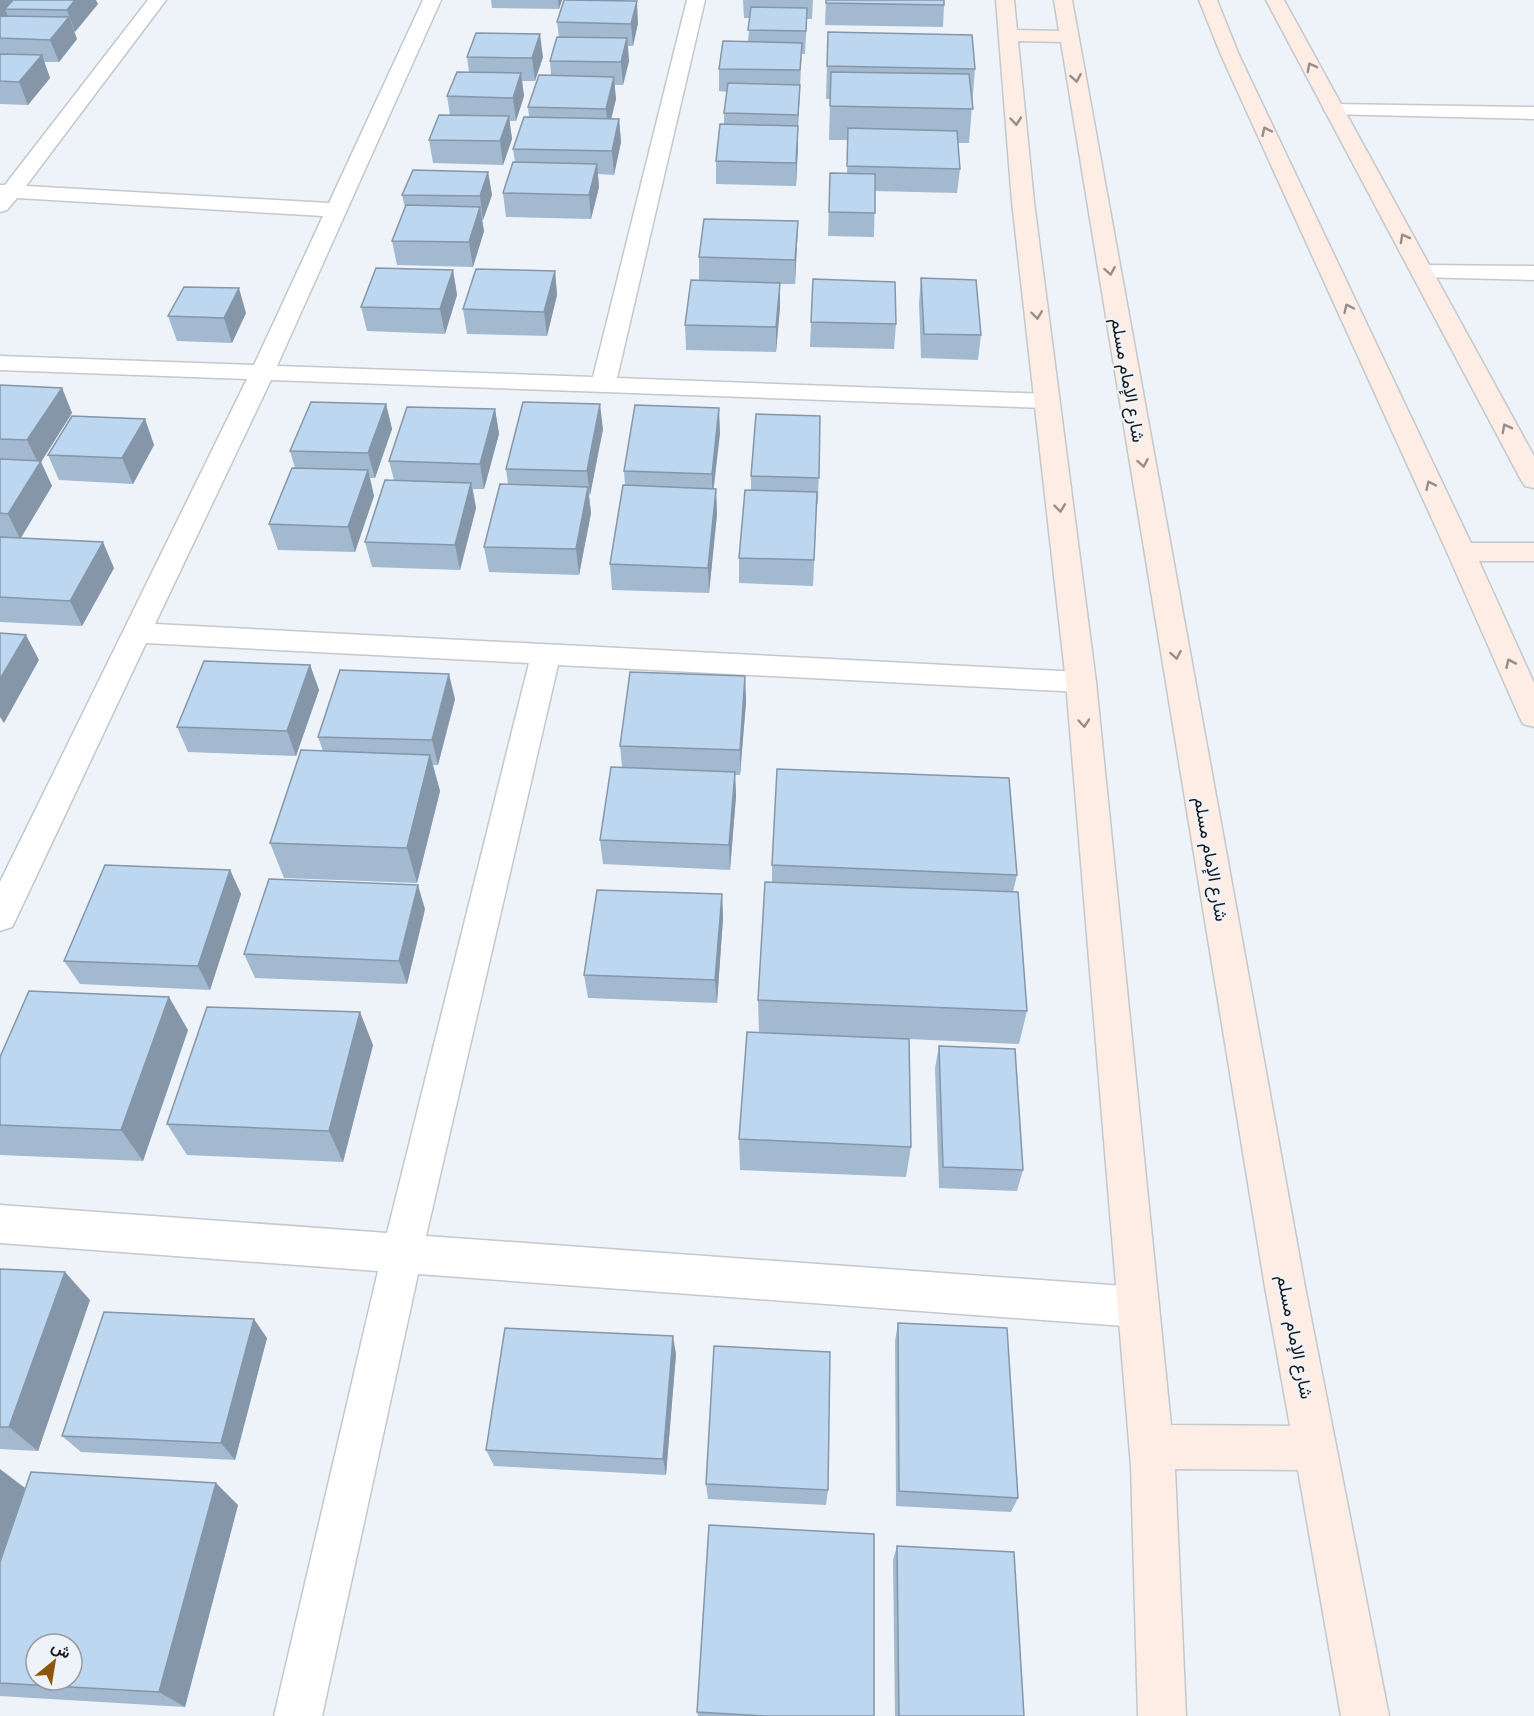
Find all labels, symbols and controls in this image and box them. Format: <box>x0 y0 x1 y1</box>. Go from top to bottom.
one-way arrow <box>1307 62 1318 73</box>
one-way arrow <box>1070 74 1082 83</box>
one-way arrow <box>1009 117 1022 126</box>
one-way arrow <box>1261 127 1273 138</box>
one-way arrow <box>1400 234 1411 244</box>
one-way arrow <box>1103 266 1115 275</box>
one-way arrow <box>1343 304 1355 315</box>
one-way arrow <box>1030 310 1042 319</box>
street label: شارع الإمام مسلم <box>1105 316 1150 444</box>
one-way arrow <box>1502 424 1513 434</box>
one-way arrow <box>1136 457 1149 467</box>
one-way arrow <box>1425 481 1437 492</box>
one-way arrow <box>1053 504 1066 513</box>
one-way arrow <box>1169 650 1182 660</box>
one-way arrow <box>1506 658 1518 669</box>
one-way arrow <box>1077 719 1090 728</box>
street label: شارع الإمام مسلم <box>1188 795 1233 923</box>
street label: شارع الإمام مسلم <box>1271 1273 1318 1401</box>
north arrow <box>24 1632 84 1692</box>
text: ش <box>48 1636 74 1662</box>

